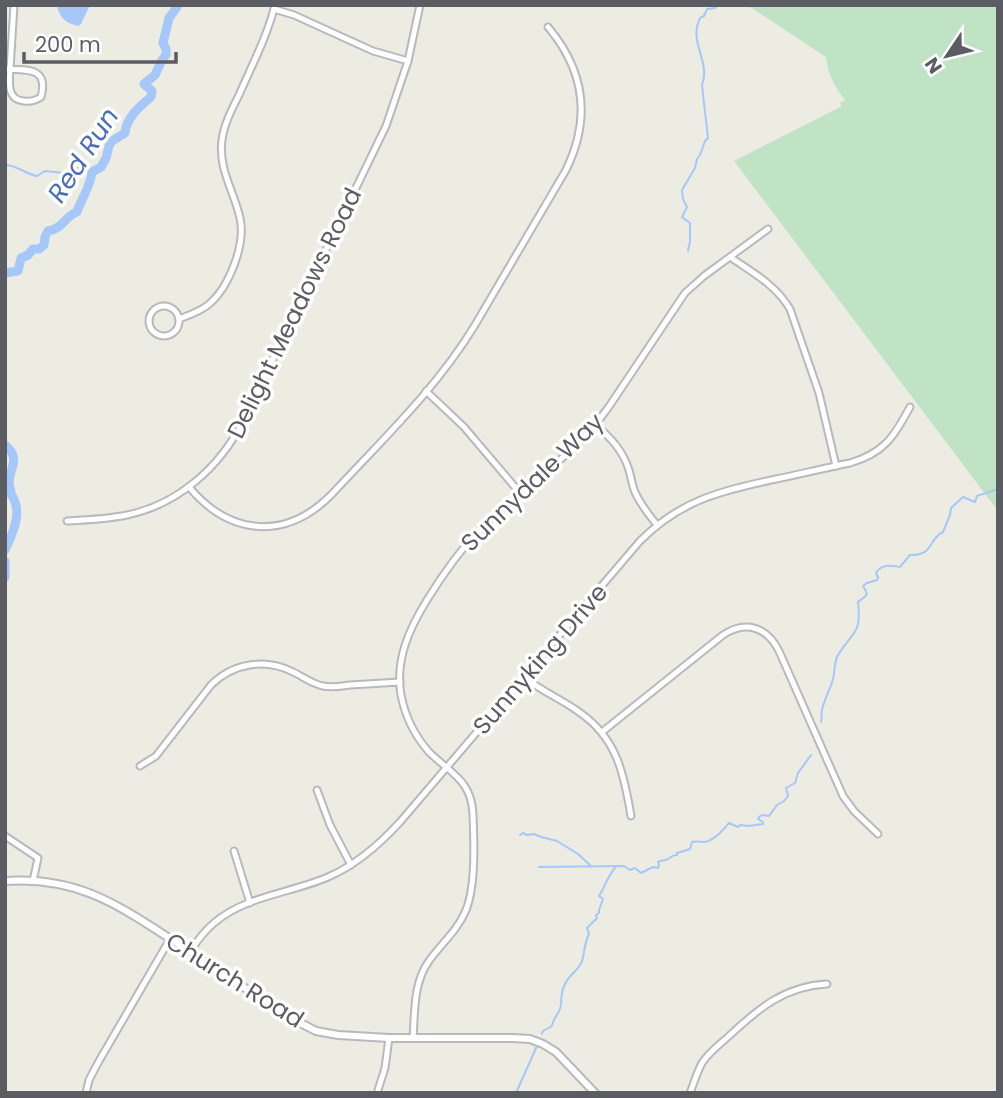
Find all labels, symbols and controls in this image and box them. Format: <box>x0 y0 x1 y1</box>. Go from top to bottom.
scale bar <box>24 21 177 65</box>
north arrow <box>912 21 982 91</box>
text: 200 m <box>35 30 101 59</box>
text: N <box>918 52 949 79</box>
water label: Red Run <box>39 101 127 209</box>
street label: Delight Meadows Road <box>219 182 369 444</box>
street label: Sunnydale Way <box>453 405 611 559</box>
street label: Sunnyking Drive <box>465 576 615 742</box>
street label: Church Road <box>160 924 310 1036</box>

